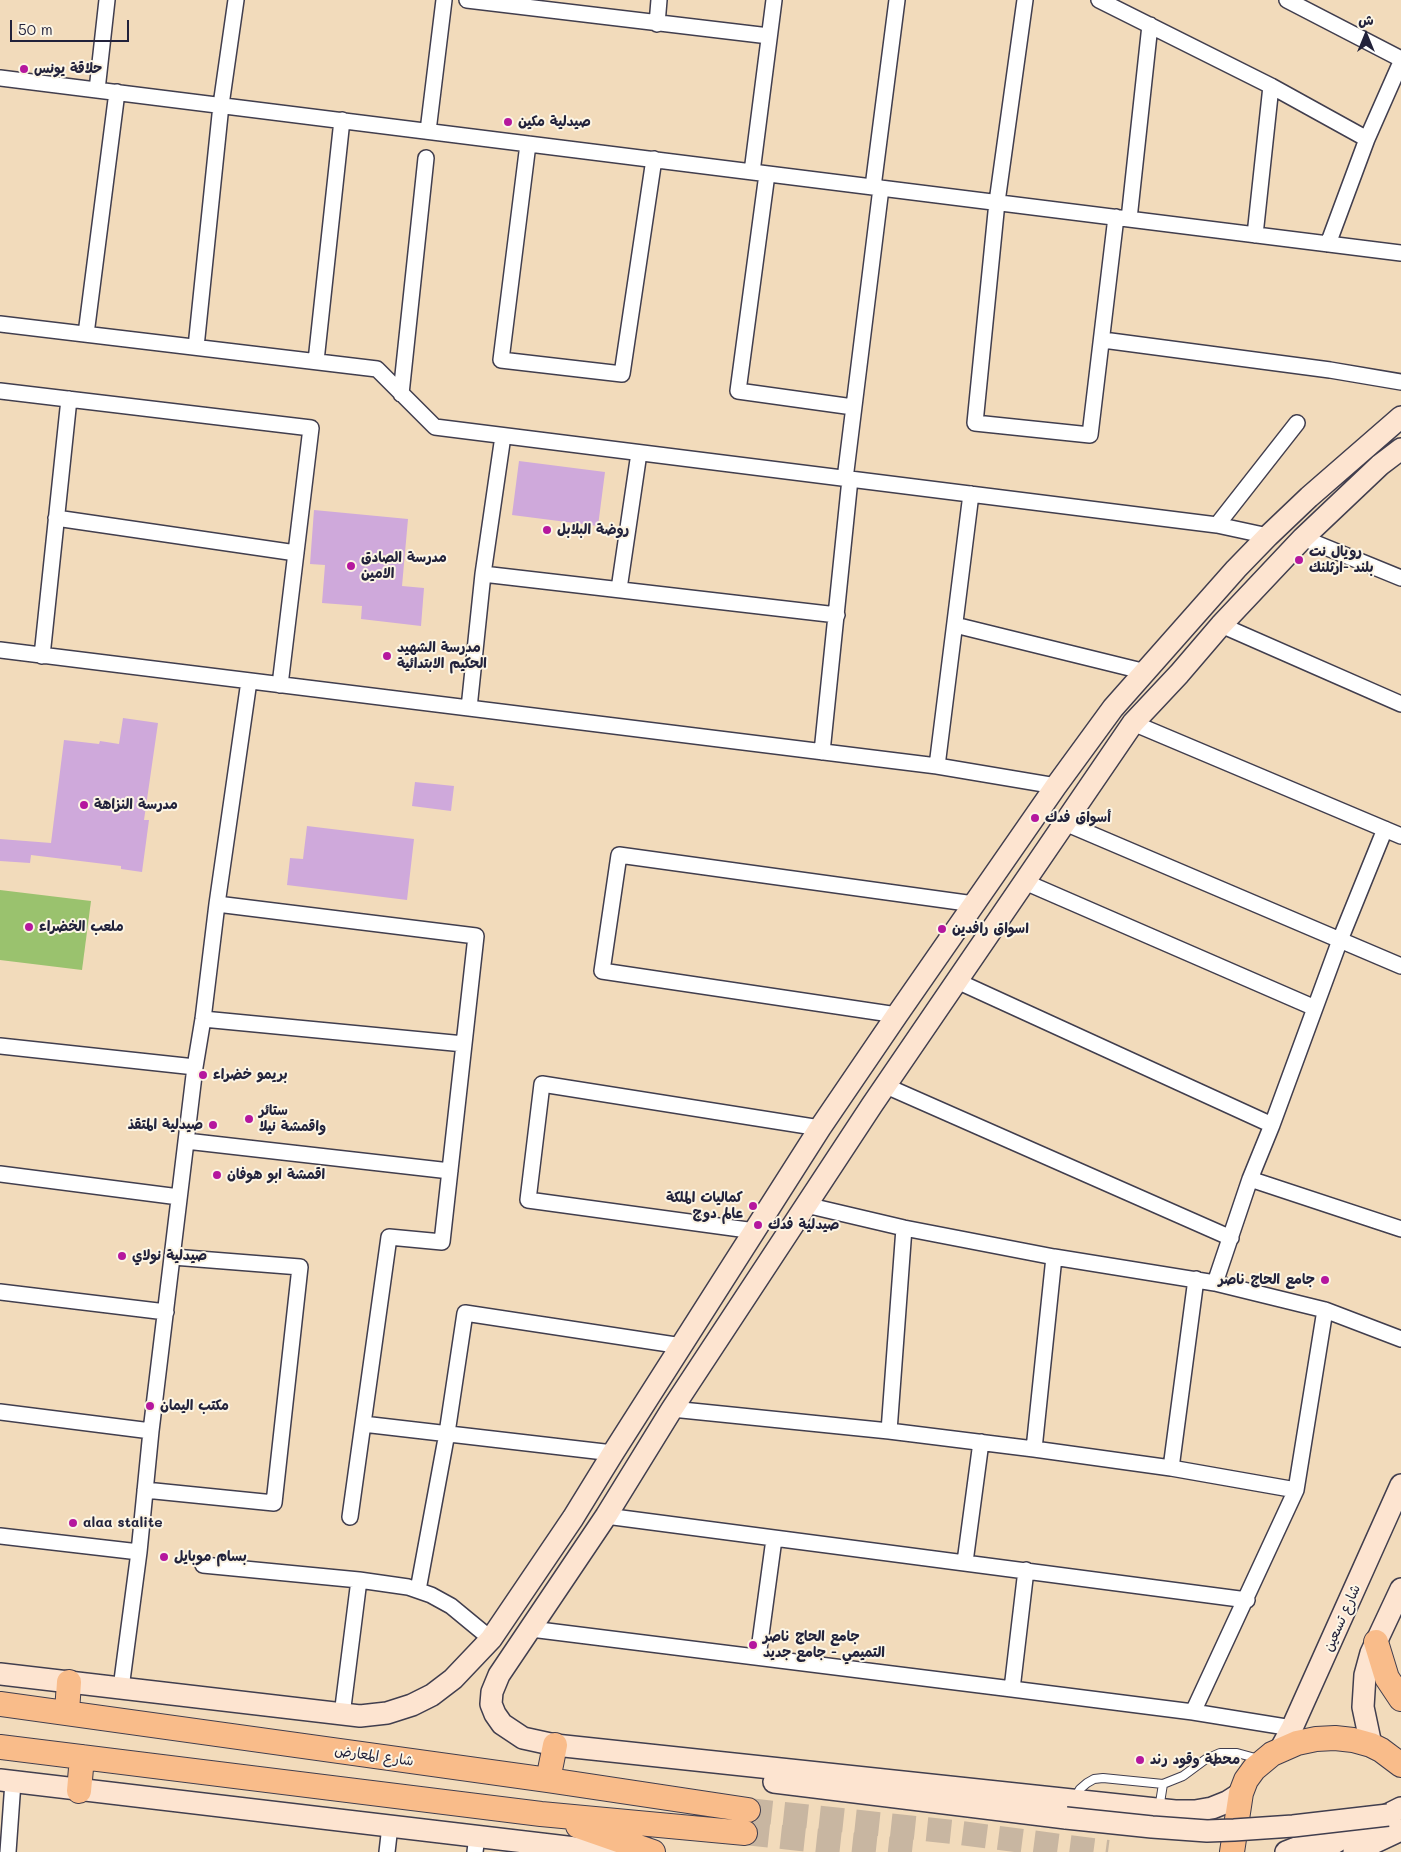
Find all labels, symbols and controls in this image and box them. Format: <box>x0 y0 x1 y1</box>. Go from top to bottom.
scale bar <box>12 10 131 42</box>
north arrow <box>1341 10 1391 60</box>
text: ش <box>1358 10 1374 29</box>
text: 50 m <box>18 19 53 39</box>
place label: حلاقة يونس <box>34 61 102 77</box>
marker: حلاقة يونس <box>18 63 30 75</box>
place label: صيدلية مكين <box>518 114 591 130</box>
marker: صيدلية مكين <box>502 116 514 128</box>
place label: روضة البلابل <box>557 522 629 538</box>
marker: روضة البلابل <box>541 524 553 536</box>
place label: رويال نت بلند -ارثلنك <box>1309 544 1374 576</box>
place label: مدرسة الصادق الامين <box>361 550 447 582</box>
marker: رويال نت بلند -ارثلنك <box>1293 554 1305 566</box>
marker: مدرسة الصادق الامين <box>345 560 357 572</box>
place label: مدرسة الشهيد الحكيم الابتدائية <box>397 640 487 672</box>
marker: مدرسة الشهيد الحكيم الابتدائية <box>381 650 393 662</box>
place label: مدرسة النزاهة <box>94 797 178 813</box>
marker: مدرسة النزاهة <box>78 799 90 811</box>
place label: أسواق فدك <box>1045 810 1111 826</box>
marker: أسواق فدك <box>1029 812 1041 824</box>
place label: ملعب الخضراء <box>39 919 124 935</box>
marker: ملعب الخضراء <box>23 921 35 933</box>
place label: اسواق رافدين <box>952 921 1029 937</box>
marker: اسواق رافدين <box>936 923 948 935</box>
place label: بريمو خضراء <box>213 1067 287 1083</box>
marker: بريمو خضراء <box>197 1069 209 1081</box>
place label: ستائر واقمشة نيلا <box>259 1103 326 1136</box>
marker: ستائر واقمشة نيلا <box>243 1113 255 1125</box>
place label: صيدلية المتقذ <box>128 1117 203 1133</box>
marker: صيدلية المتقذ <box>207 1119 219 1131</box>
place label: اقمشة ابو هوفان <box>227 1167 325 1183</box>
marker: اقمشة ابو هوفان <box>211 1169 223 1181</box>
place label: كماليات الملكة عالم دوج <box>666 1190 743 1222</box>
marker: كماليات الملكة عالم دوج <box>747 1200 759 1212</box>
place label: صيدلية فدك <box>768 1217 839 1233</box>
marker: صيدلية فدك <box>752 1219 764 1231</box>
place label: صيدلية نولاي <box>132 1248 207 1264</box>
marker: صيدلية نولاي <box>116 1250 128 1262</box>
place label: جامع الحاج ناصر <box>1218 1272 1315 1288</box>
marker: جامع الحاج ناصر <box>1319 1274 1331 1286</box>
place label: مكتب اليمان <box>160 1398 229 1414</box>
marker: مكتب اليمان <box>144 1400 156 1412</box>
place label: alaa stalite <box>83 1515 163 1531</box>
marker: alaa stalite <box>67 1517 79 1529</box>
place label: بسام موبايل <box>174 1549 247 1565</box>
marker: بسام موبايل <box>158 1551 170 1563</box>
street label: شارع تسعين <box>1320 1582 1364 1654</box>
place label: جامع الحاج ناصر التميمي - جامع جديد <box>763 1629 885 1661</box>
marker: جامع الحاج ناصر التميمي - جامع جديد <box>747 1639 759 1651</box>
street label: شارع المعارض <box>333 1742 415 1770</box>
place label: محطة وقود رند <box>1150 1752 1240 1768</box>
marker: محطة وقود رند <box>1134 1754 1146 1766</box>

